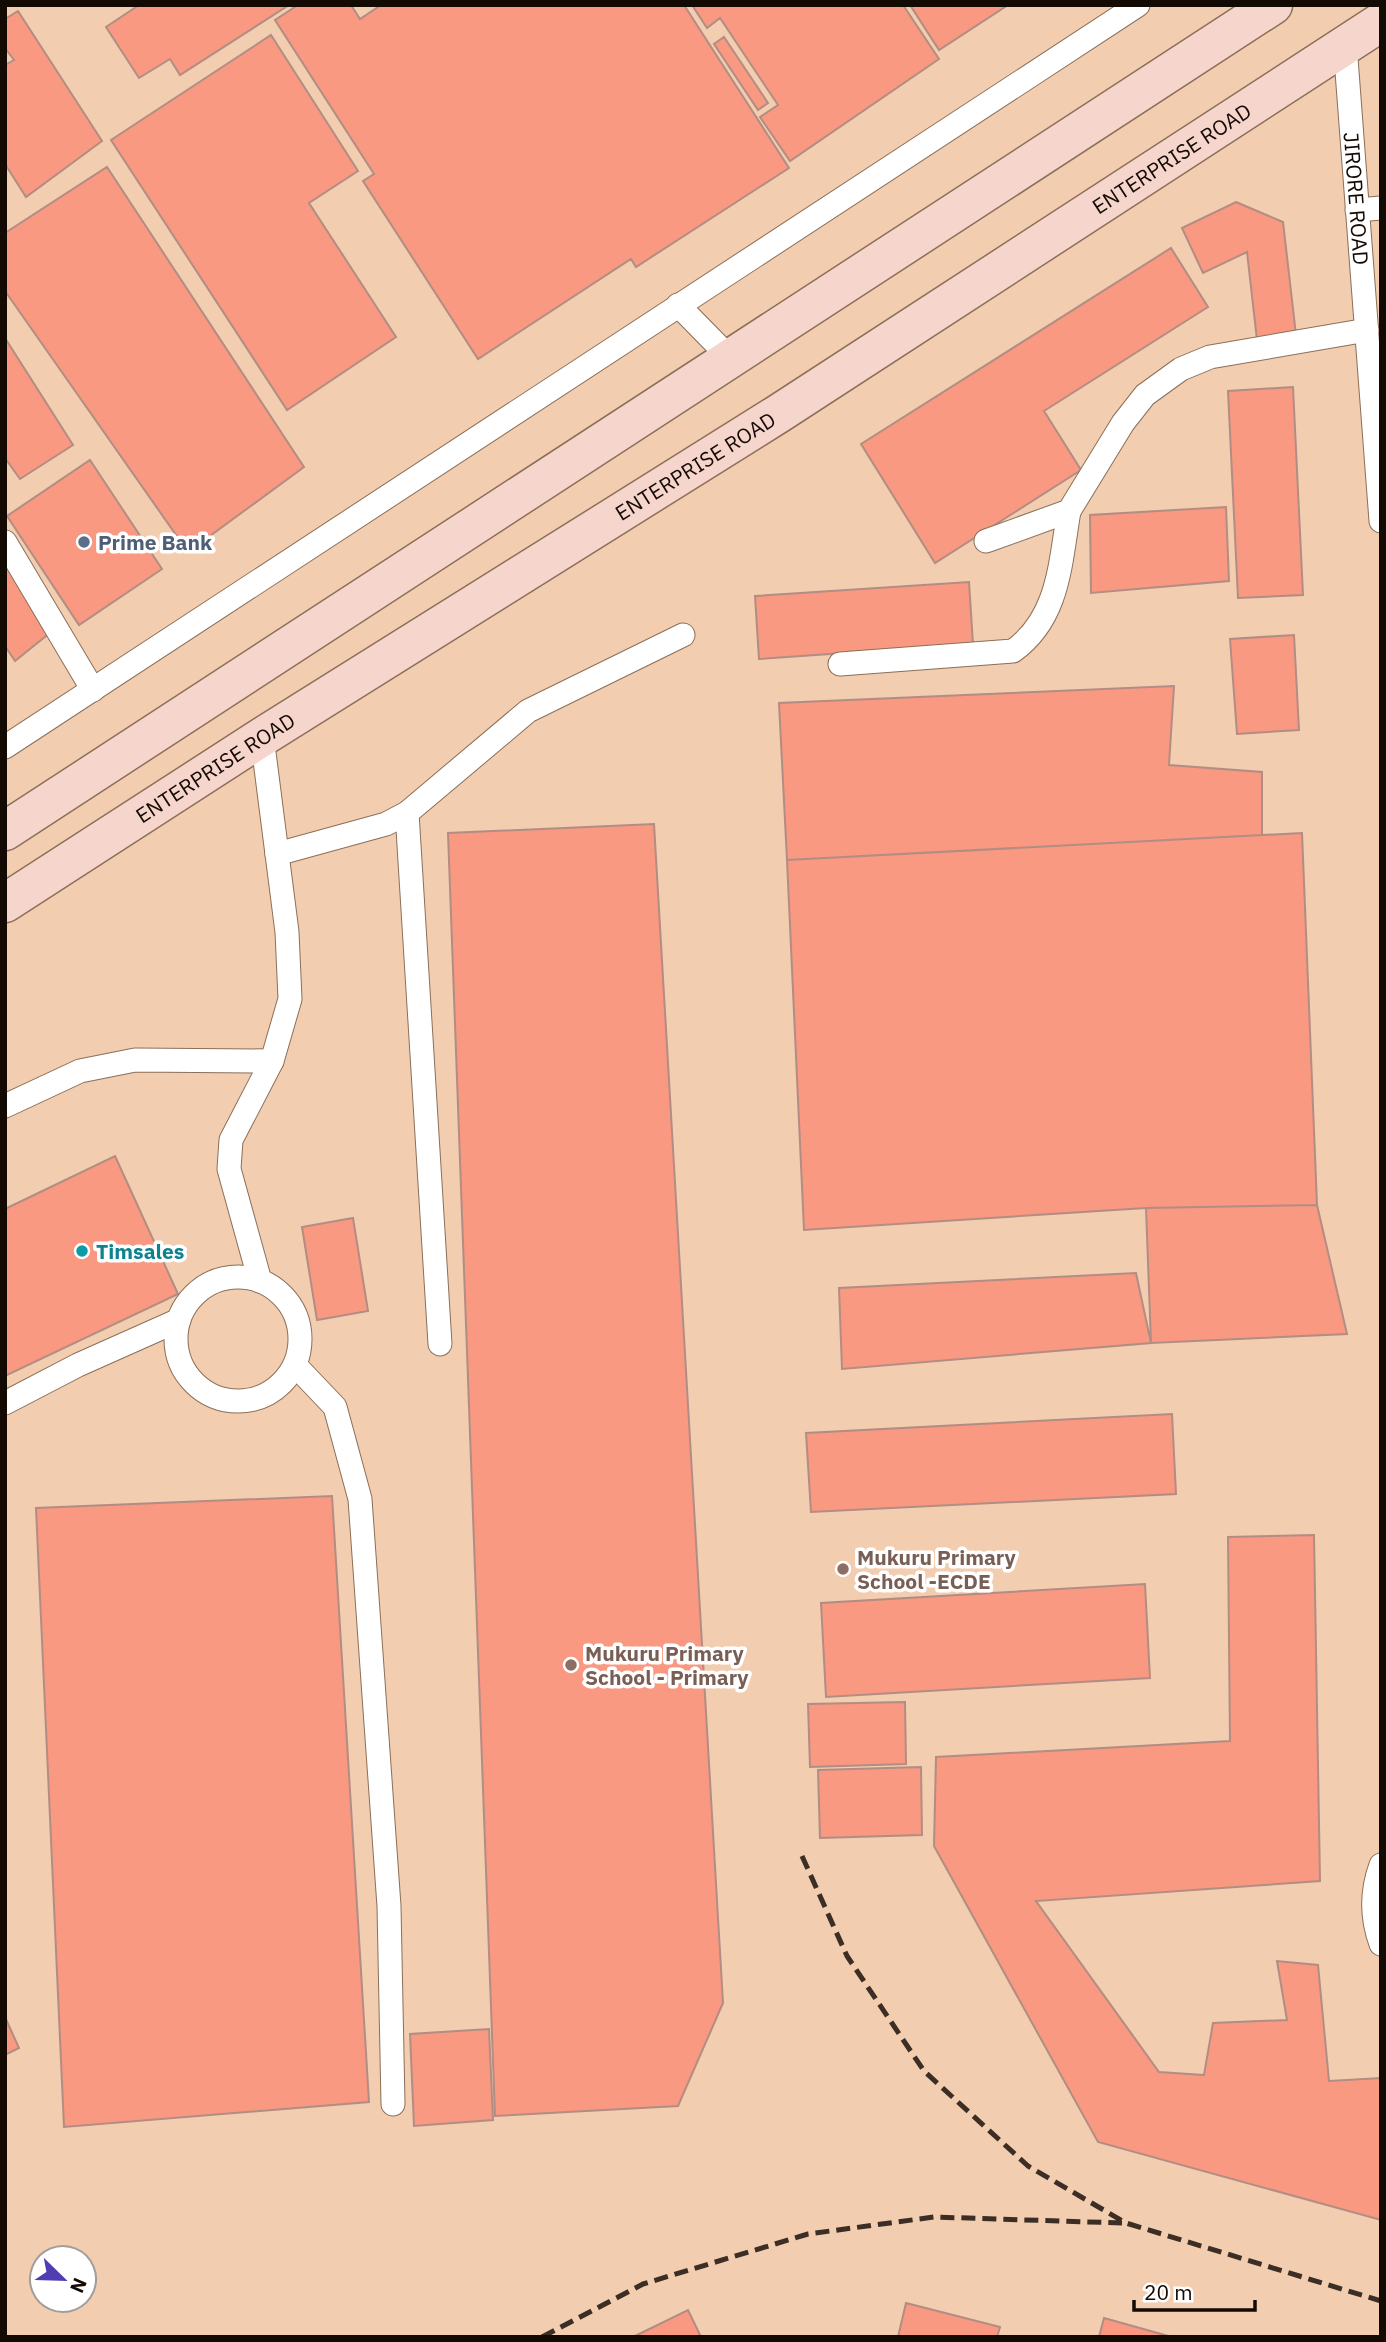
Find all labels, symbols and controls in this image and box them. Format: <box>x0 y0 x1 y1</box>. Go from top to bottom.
street label: ENTERPRISE ROAD <box>1087 96 1256 220</box>
street label: JIRORE ROAD <box>1338 131 1376 266</box>
street label: ENTERPRISE ROAD <box>610 405 781 527</box>
place label: Prime Bank <box>98 528 213 556</box>
marker: Prime Bank <box>76 534 92 550</box>
street label: ENTERPRISE ROAD <box>130 706 300 829</box>
place label: Timsales <box>96 1237 184 1265</box>
marker: Timsales <box>74 1243 90 1259</box>
place label: Mukuru Primary School -ECDE <box>857 1543 1017 1595</box>
marker: Mukuru Primary School -ECDE <box>835 1561 851 1577</box>
place label: Mukuru Primary School - Primary <box>585 1639 749 1691</box>
marker: Mukuru Primary School - Primary <box>563 1657 579 1673</box>
north arrow <box>28 2244 98 2314</box>
scale bar <box>1134 2268 1255 2312</box>
text: N <box>65 2275 92 2297</box>
text: 20 m <box>1144 2278 1193 2306</box>

